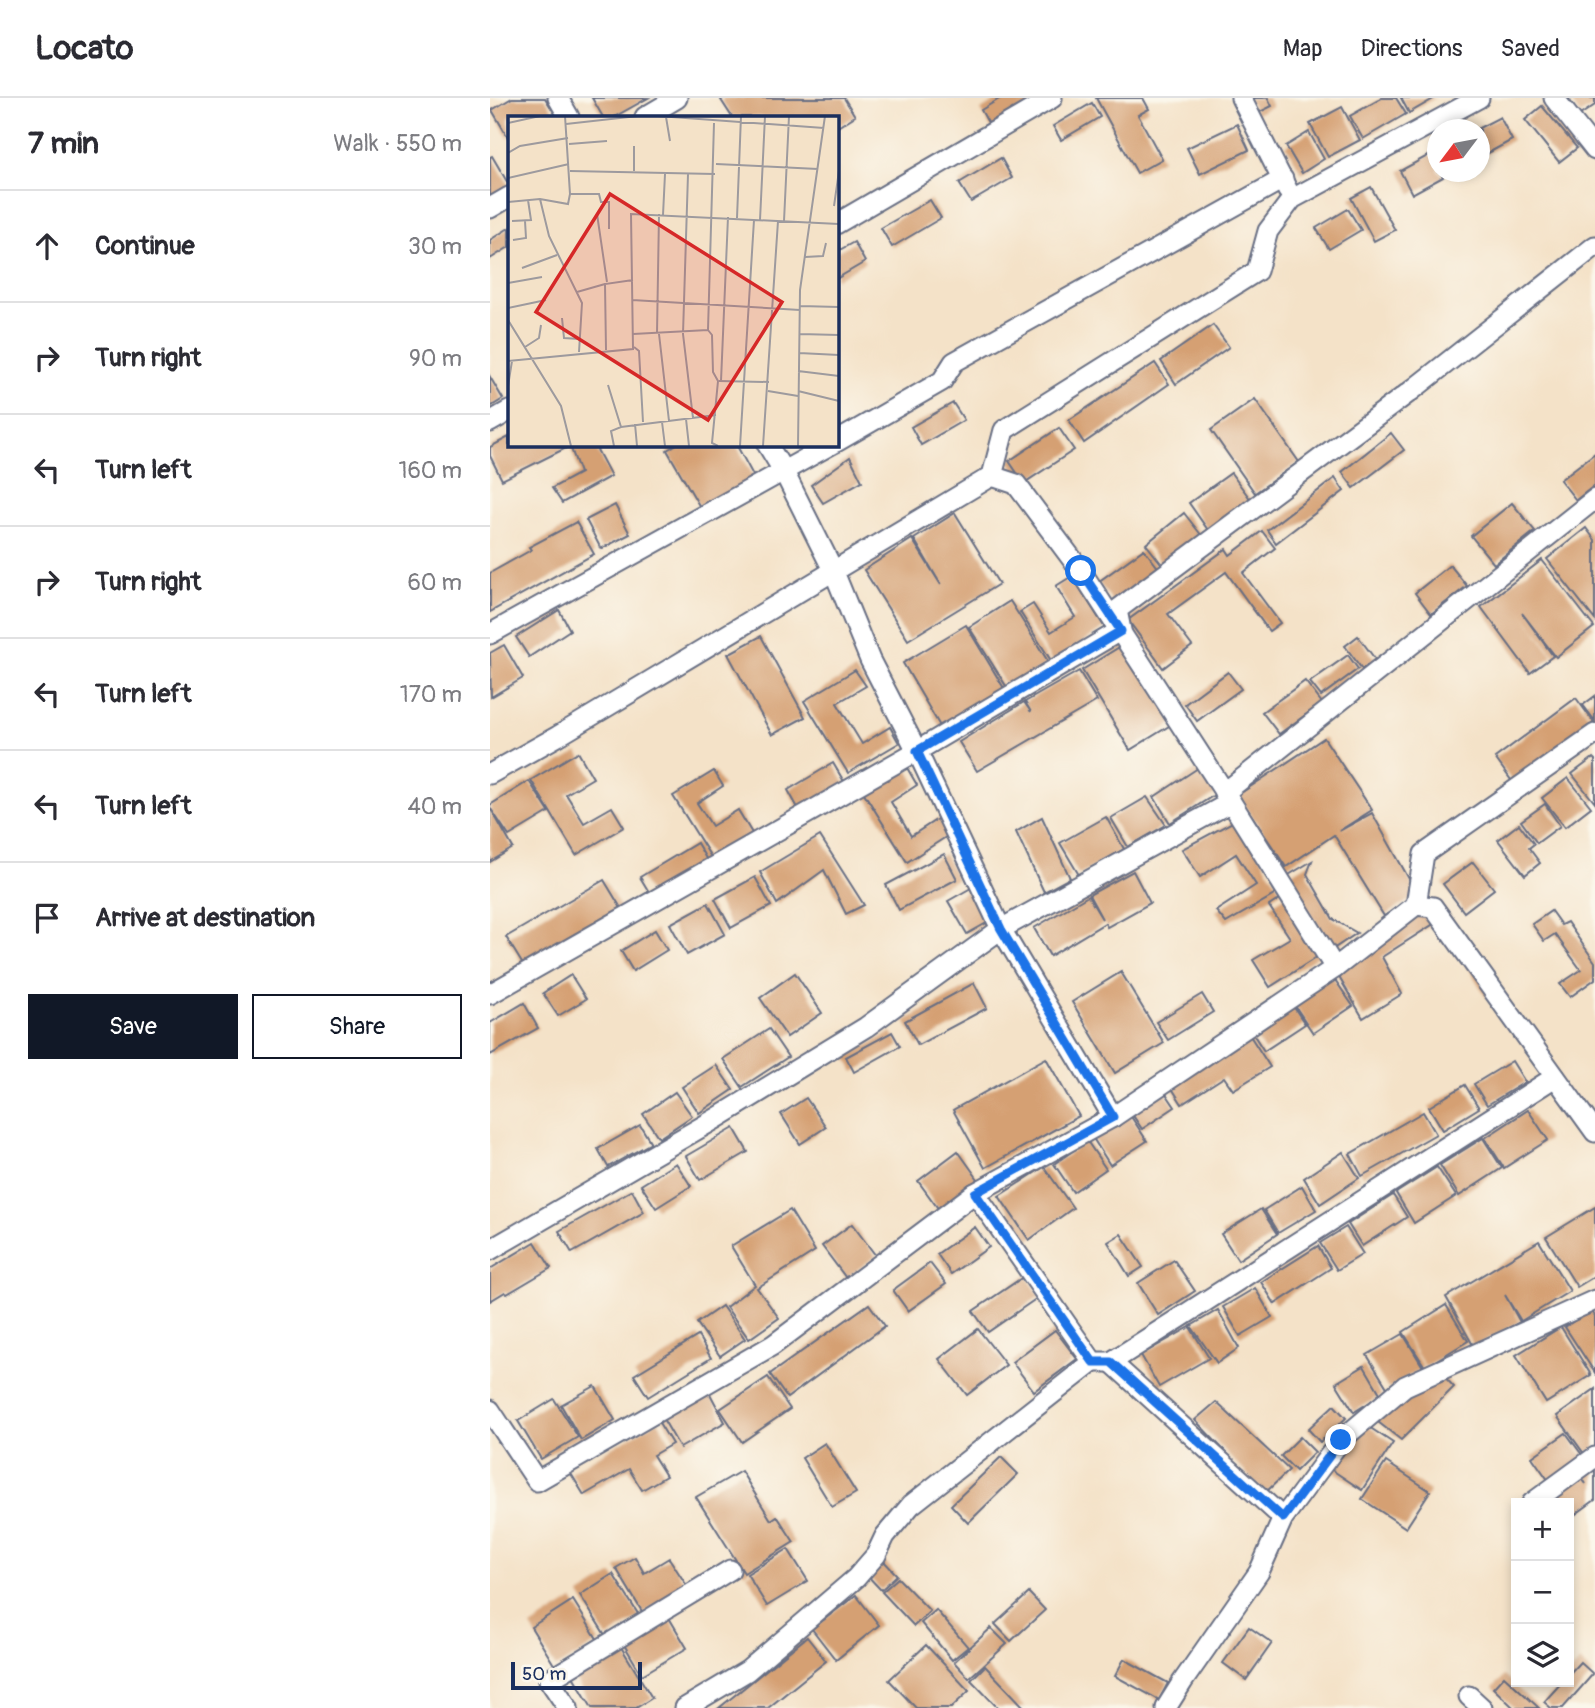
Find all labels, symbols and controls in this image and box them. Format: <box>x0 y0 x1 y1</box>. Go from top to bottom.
text: Locato <box>35 28 133 69</box>
text: Map <box>1283 34 1323 63</box>
text: Directions <box>1361 34 1462 63</box>
text: Saved <box>1500 34 1560 63</box>
inset map <box>508 116 838 446</box>
north arrow <box>1427 119 1490 182</box>
text: 7 min <box>28 125 99 162</box>
text: Walk · 550 m <box>333 129 462 158</box>
icon: ahead <box>28 227 66 265</box>
text: Continue <box>95 230 195 262</box>
text: 30 m <box>408 232 462 261</box>
icon: right <box>28 339 66 377</box>
text: Turn right <box>95 342 201 374</box>
text: 90 m <box>409 344 462 373</box>
icon: left <box>28 451 66 489</box>
text: Turn left <box>95 454 191 486</box>
text: 160 m <box>398 456 462 485</box>
route start <box>1065 555 1096 586</box>
icon: right <box>28 563 66 601</box>
text: Turn right <box>95 566 201 598</box>
text: 60 m <box>407 568 462 597</box>
icon: left <box>28 675 66 713</box>
text: Turn left <box>95 678 191 710</box>
text: 170 m <box>400 680 462 709</box>
icon: left <box>28 787 66 825</box>
text: Turn left <box>95 790 191 822</box>
text: 40 m <box>408 792 462 821</box>
icon: arrive <box>28 899 66 937</box>
text: Arrive at destination <box>95 902 315 934</box>
button: Save <box>28 994 238 1059</box>
button: Share <box>252 994 462 1059</box>
route end <box>1325 1424 1356 1455</box>
map controls <box>1511 1498 1574 1687</box>
button: + <box>1511 1498 1574 1561</box>
button: − <box>1511 1561 1574 1624</box>
button: layers <box>1511 1624 1574 1687</box>
scale bar <box>511 1659 642 1691</box>
text: 50 m <box>522 1662 566 1686</box>

